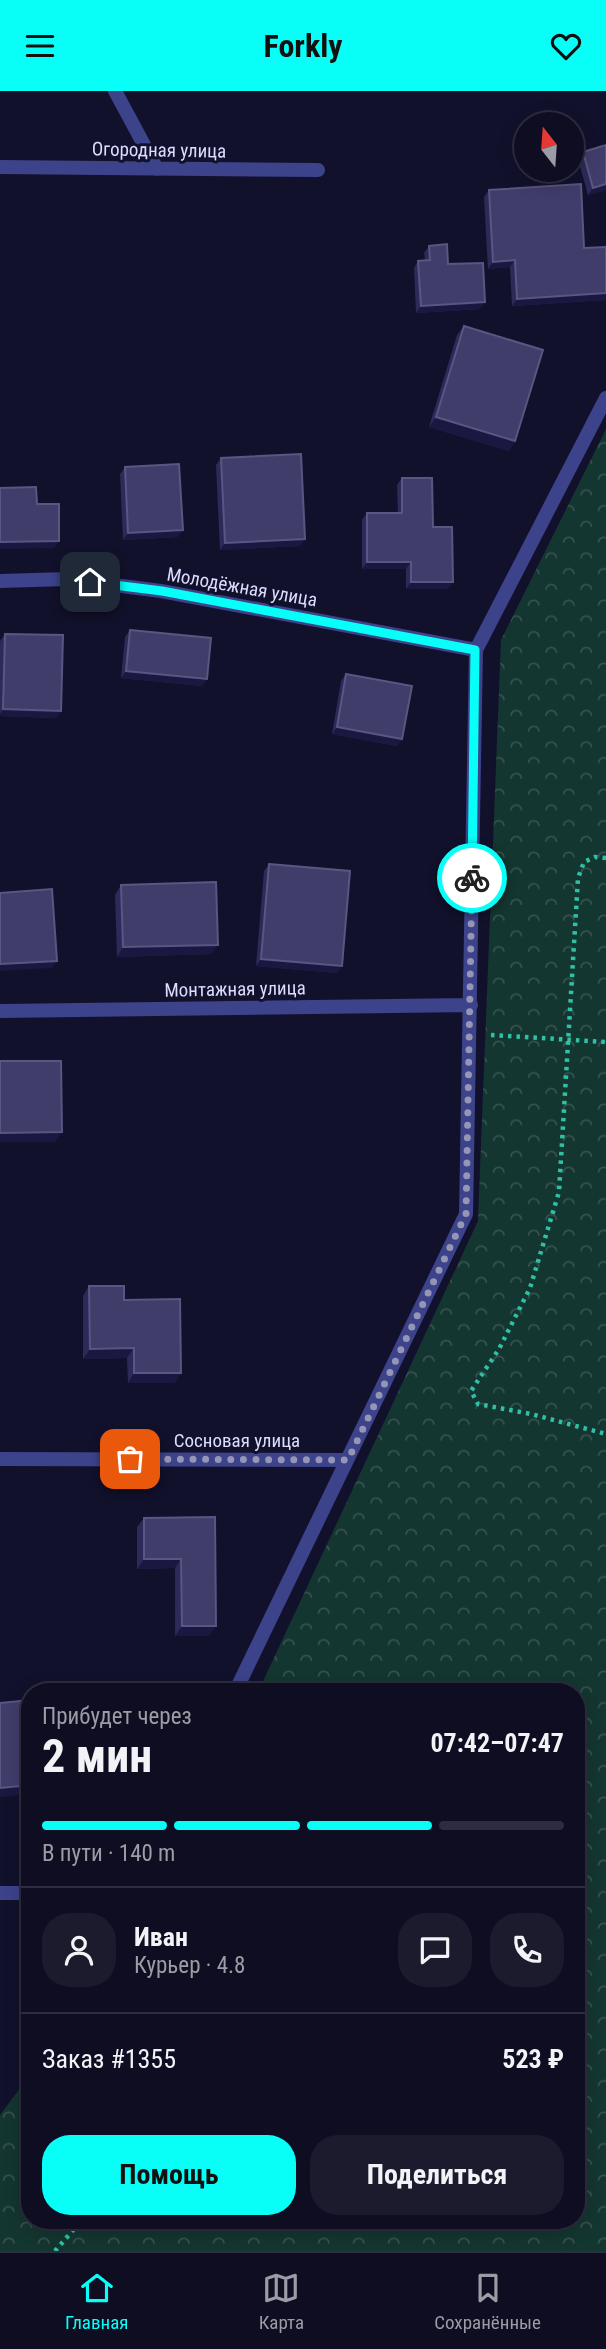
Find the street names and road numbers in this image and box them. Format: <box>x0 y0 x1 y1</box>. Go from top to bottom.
street label: Огородная улица <box>92 137 226 163</box>
street label: Молодёжная улица <box>165 562 319 612</box>
street label: Монтажная улица <box>164 976 306 1002</box>
street label: Сосновая улица <box>174 1429 300 1452</box>

